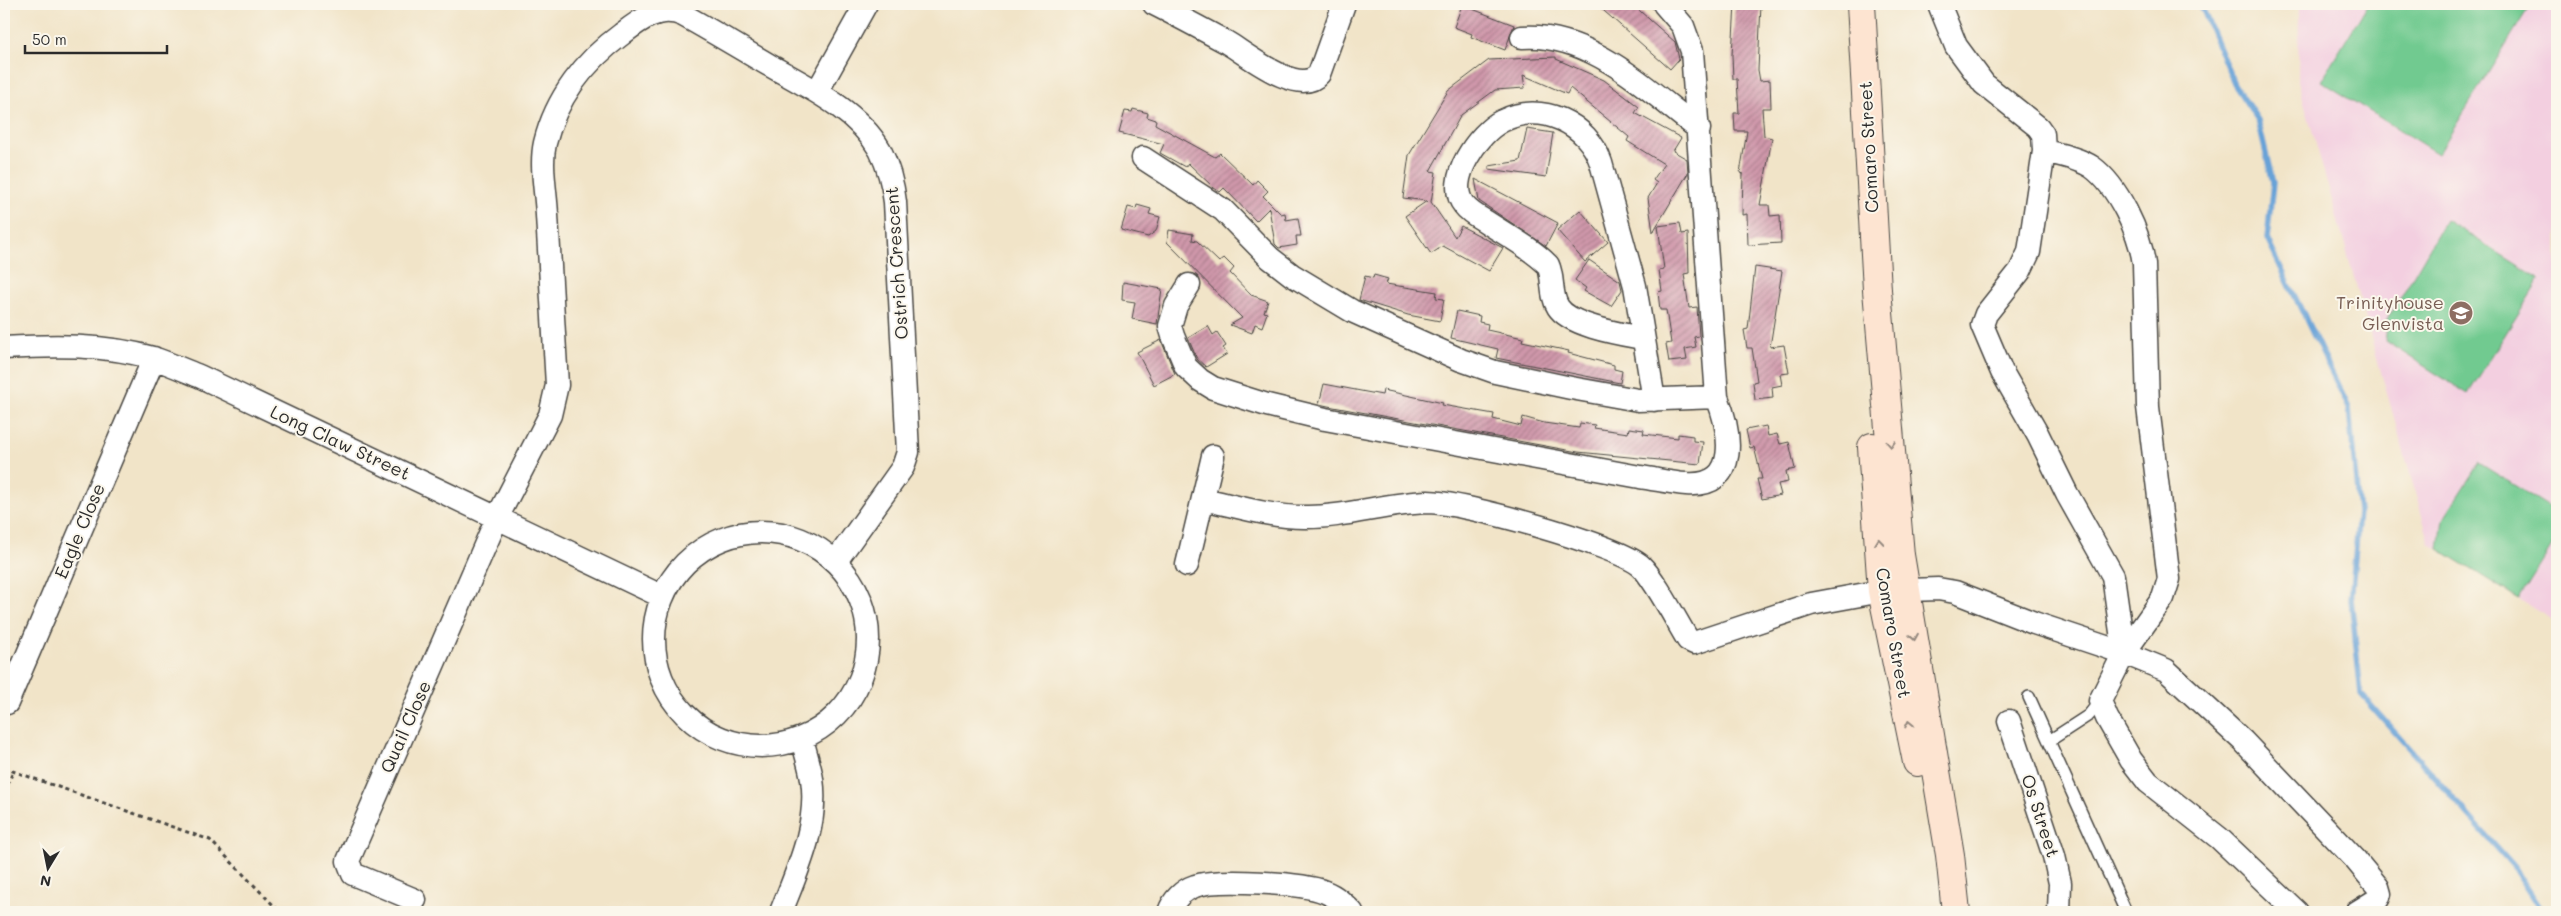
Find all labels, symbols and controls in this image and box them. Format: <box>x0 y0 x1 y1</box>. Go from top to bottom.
scale bar <box>25 22 168 54</box>
text: 50 m <box>32 29 67 49</box>
street label: Comaro Street <box>1853 81 1883 214</box>
street label: Ostrich Crescent <box>879 186 913 340</box>
place label: Trinityhouse Glenvista <box>2336 290 2444 335</box>
school or university icon: Trinityhouse Glenvista <box>2448 300 2474 326</box>
street label: Long Claw Street <box>267 399 414 485</box>
one-way arrow <box>1885 440 1896 448</box>
street label: Eagle Close <box>48 479 110 582</box>
one-way arrow <box>1874 538 1885 546</box>
street label: Comaro Street <box>1871 566 1917 700</box>
one-way arrow <box>1909 632 1919 641</box>
street label: Quail Close <box>374 677 436 777</box>
one-way arrow <box>1905 719 1915 728</box>
street label: Os Street <box>2016 771 2066 860</box>
north arrow <box>22 844 72 894</box>
text: N <box>39 871 53 892</box>

